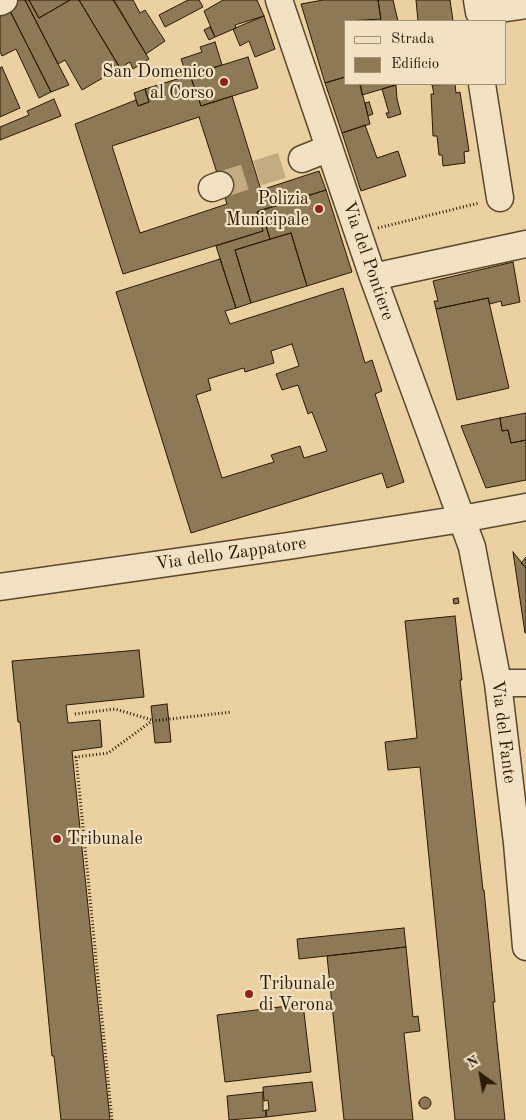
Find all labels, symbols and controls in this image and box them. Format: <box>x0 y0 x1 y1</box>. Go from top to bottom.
legend <box>344 20 506 85</box>
text: Strada <box>391 32 434 47</box>
text: Edificio <box>391 57 439 72</box>
place label: San Domenico al Corso <box>102 61 214 104</box>
marker: San Domenico al Corso <box>218 76 230 88</box>
place label: Polizia Municipale <box>226 188 309 230</box>
street label: Via del Pontiere <box>338 199 398 323</box>
marker: Polizia Municipale <box>313 203 325 215</box>
street label: Via dello Zappatore <box>154 533 308 575</box>
street label: Via del Fante <box>486 679 520 785</box>
place label: Tribunale <box>67 828 143 850</box>
marker: Tribunale <box>51 833 63 845</box>
place label: Tribunale di Verona <box>259 973 335 1016</box>
marker: Tribunale di Verona <box>243 988 255 1000</box>
north arrow <box>456 1050 506 1100</box>
text: N <box>465 1054 481 1071</box>

